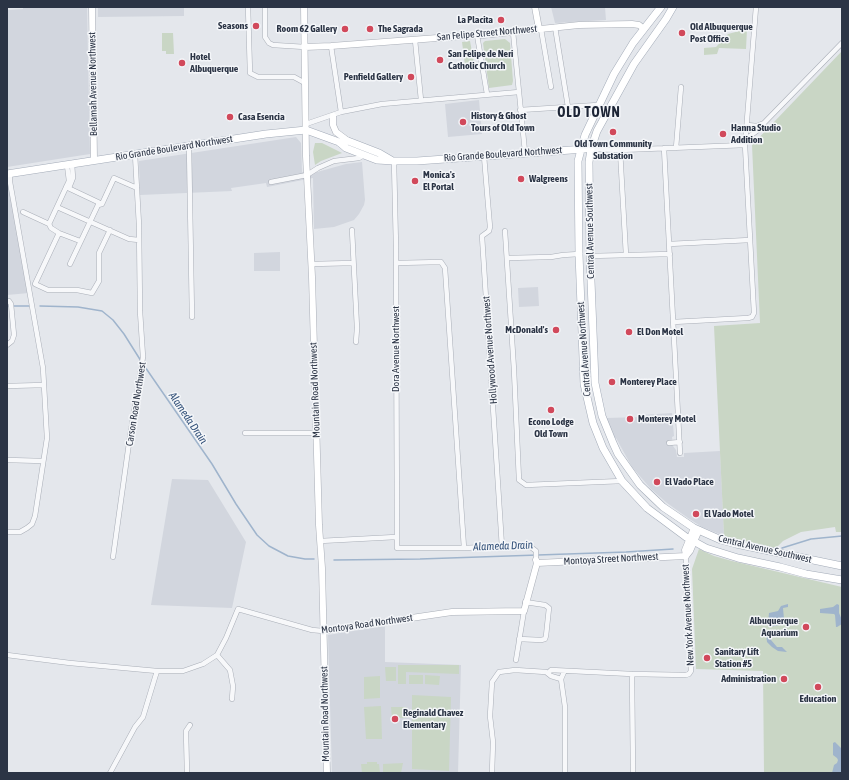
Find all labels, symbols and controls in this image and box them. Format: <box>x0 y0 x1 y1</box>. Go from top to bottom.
place label: La Placita <box>457 14 493 26</box>
marker: La Placita <box>496 15 506 25</box>
place label: Seasons <box>218 20 248 32</box>
marker: Seasons <box>251 21 261 31</box>
place label: Old Albuquerque Post Office <box>690 21 753 44</box>
place label: Room 62 Gallery <box>277 23 337 35</box>
place label: The Sagrada <box>378 23 423 35</box>
street label: San Felipe Street Northwest <box>436 23 538 43</box>
marker: Room 62 Gallery <box>340 24 350 34</box>
marker: The Sagrada <box>365 24 375 34</box>
marker: Old Albuquerque Post Office <box>677 28 687 38</box>
street label: Bellamah Avenue Northwest <box>86 32 100 136</box>
place label: San Felipe de Neri Catholic Church <box>448 48 513 72</box>
place label: Hotel Albuquerque <box>190 51 238 74</box>
marker: San Felipe de Neri Catholic Church <box>435 55 445 65</box>
marker: Hotel Albuquerque <box>177 58 187 68</box>
place label: Penfield Gallery <box>344 71 403 83</box>
marker: Penfield Gallery <box>406 72 416 82</box>
district label: OLD TOWN <box>557 105 621 121</box>
place label: History & Ghost Tours of Old Town <box>471 110 535 134</box>
place label: Casa Esencia <box>238 111 285 123</box>
marker: Casa Esencia <box>225 112 235 122</box>
marker: History & Ghost Tours of Old Town <box>458 117 468 127</box>
place label: Hanna Studio Addition <box>731 122 781 146</box>
marker: Old Town Community Substation <box>608 127 618 137</box>
marker: Hanna Studio Addition <box>718 129 728 139</box>
street label: Rio Grande Boulevard Northwest <box>115 133 233 163</box>
place label: Old Town Community Substation <box>574 138 652 162</box>
street label: Rio Grande Boulevard Northwest <box>443 144 563 164</box>
place label: Monica's El Portal <box>423 169 455 192</box>
place label: Walgreens <box>529 173 568 185</box>
marker: Walgreens <box>516 174 526 184</box>
marker: Monica's El Portal <box>410 176 420 186</box>
street label: Central Avenue Southwest <box>583 183 597 279</box>
street label: Hollywood Avenue Northwest <box>480 296 500 404</box>
street label: Central Avenue Northwest <box>575 301 593 397</box>
street label: Dora Avenue Northwest <box>390 306 402 392</box>
place label: McDonald's <box>505 324 548 336</box>
marker: McDonald's <box>551 325 561 335</box>
place label: El Don Motel <box>637 326 683 338</box>
marker: El Don Motel <box>624 327 634 337</box>
street label: Mountain Road Northwest <box>307 342 323 438</box>
street label: Carson Road Northwest <box>123 361 149 447</box>
place label: Monterey Place <box>620 376 677 388</box>
marker: Monterey Place <box>607 377 617 387</box>
water label: Alameda Drain <box>166 390 210 446</box>
marker: Econo Lodge Old Town <box>546 405 556 415</box>
place label: Monterey Motel <box>638 413 696 425</box>
marker: Monterey Motel <box>625 414 635 424</box>
place label: Econo Lodge Old Town <box>528 416 574 440</box>
place label: El Vado Place <box>665 476 714 488</box>
marker: El Vado Place <box>652 477 662 487</box>
place label: El Vado Motel <box>704 508 754 520</box>
marker: El Vado Motel <box>691 509 701 519</box>
street label: Central Avenue Southwest <box>717 532 813 566</box>
water label: Alameda Drain <box>473 538 533 554</box>
street label: Montoya Street Northwest <box>563 551 659 567</box>
street label: New York Avenue Northwest <box>679 564 697 666</box>
street label: Montoya Road Northwest <box>321 612 413 636</box>
place label: Albuquerque Aquarium <box>750 615 798 638</box>
marker: Albuquerque Aquarium <box>801 622 811 632</box>
place label: Sanitary Lift Station #5 <box>715 646 759 670</box>
marker: Sanitary Lift Station #5 <box>702 653 712 663</box>
street label: Mountain Road Northwest <box>318 666 332 762</box>
place label: Administration <box>721 673 776 685</box>
marker: Administration <box>779 674 789 684</box>
marker: Education <box>813 682 823 692</box>
place label: Education <box>800 693 836 705</box>
place label: Reginald Chavez Elementary <box>403 707 463 730</box>
marker: Reginald Chavez Elementary <box>390 714 400 724</box>

